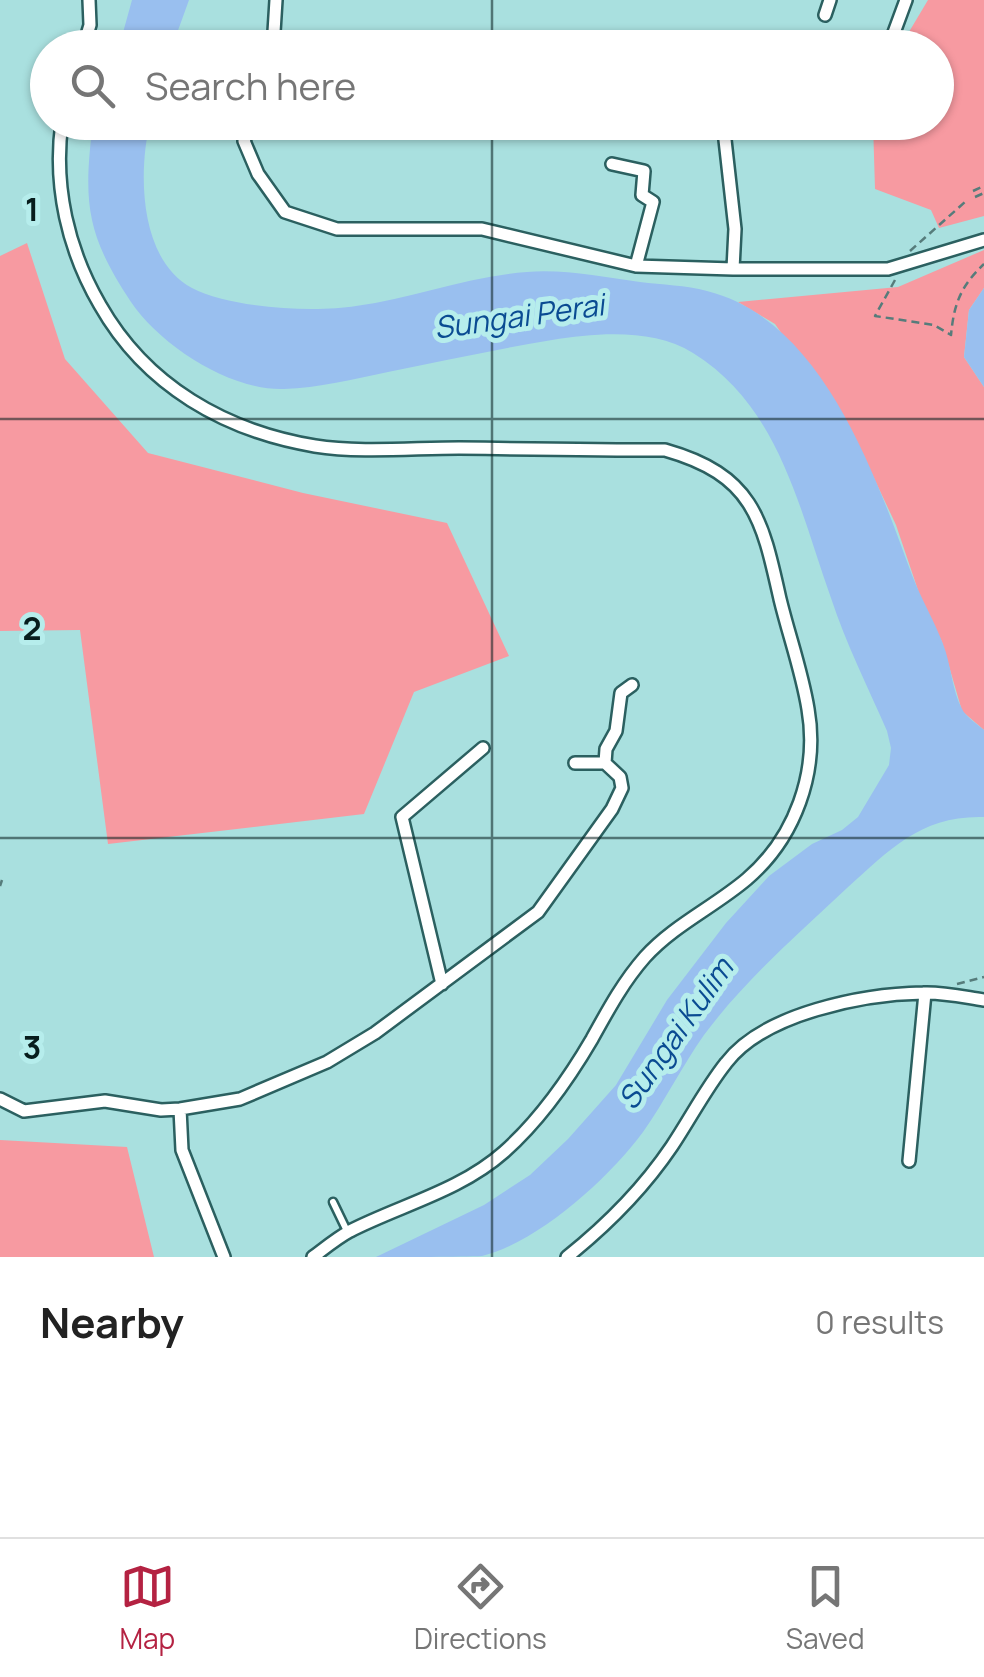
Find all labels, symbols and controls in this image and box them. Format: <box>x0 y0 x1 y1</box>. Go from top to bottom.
search box <box>30 30 954 140</box>
icon: search <box>65 58 120 113</box>
text: Search here <box>145 59 356 111</box>
text: 1 <box>25 187 39 231</box>
water label: Sungai Perai <box>431 283 610 348</box>
text: 2 <box>22 606 42 650</box>
water label: Sungai Kulim <box>608 947 743 1117</box>
text: 3 <box>23 1025 41 1069</box>
text: Nearby <box>40 1293 184 1351</box>
text: 0 results <box>815 1300 944 1344</box>
tab: Map <box>119 1559 175 1657</box>
tab: Directions <box>414 1559 547 1657</box>
tab: Saved <box>786 1559 865 1657</box>

